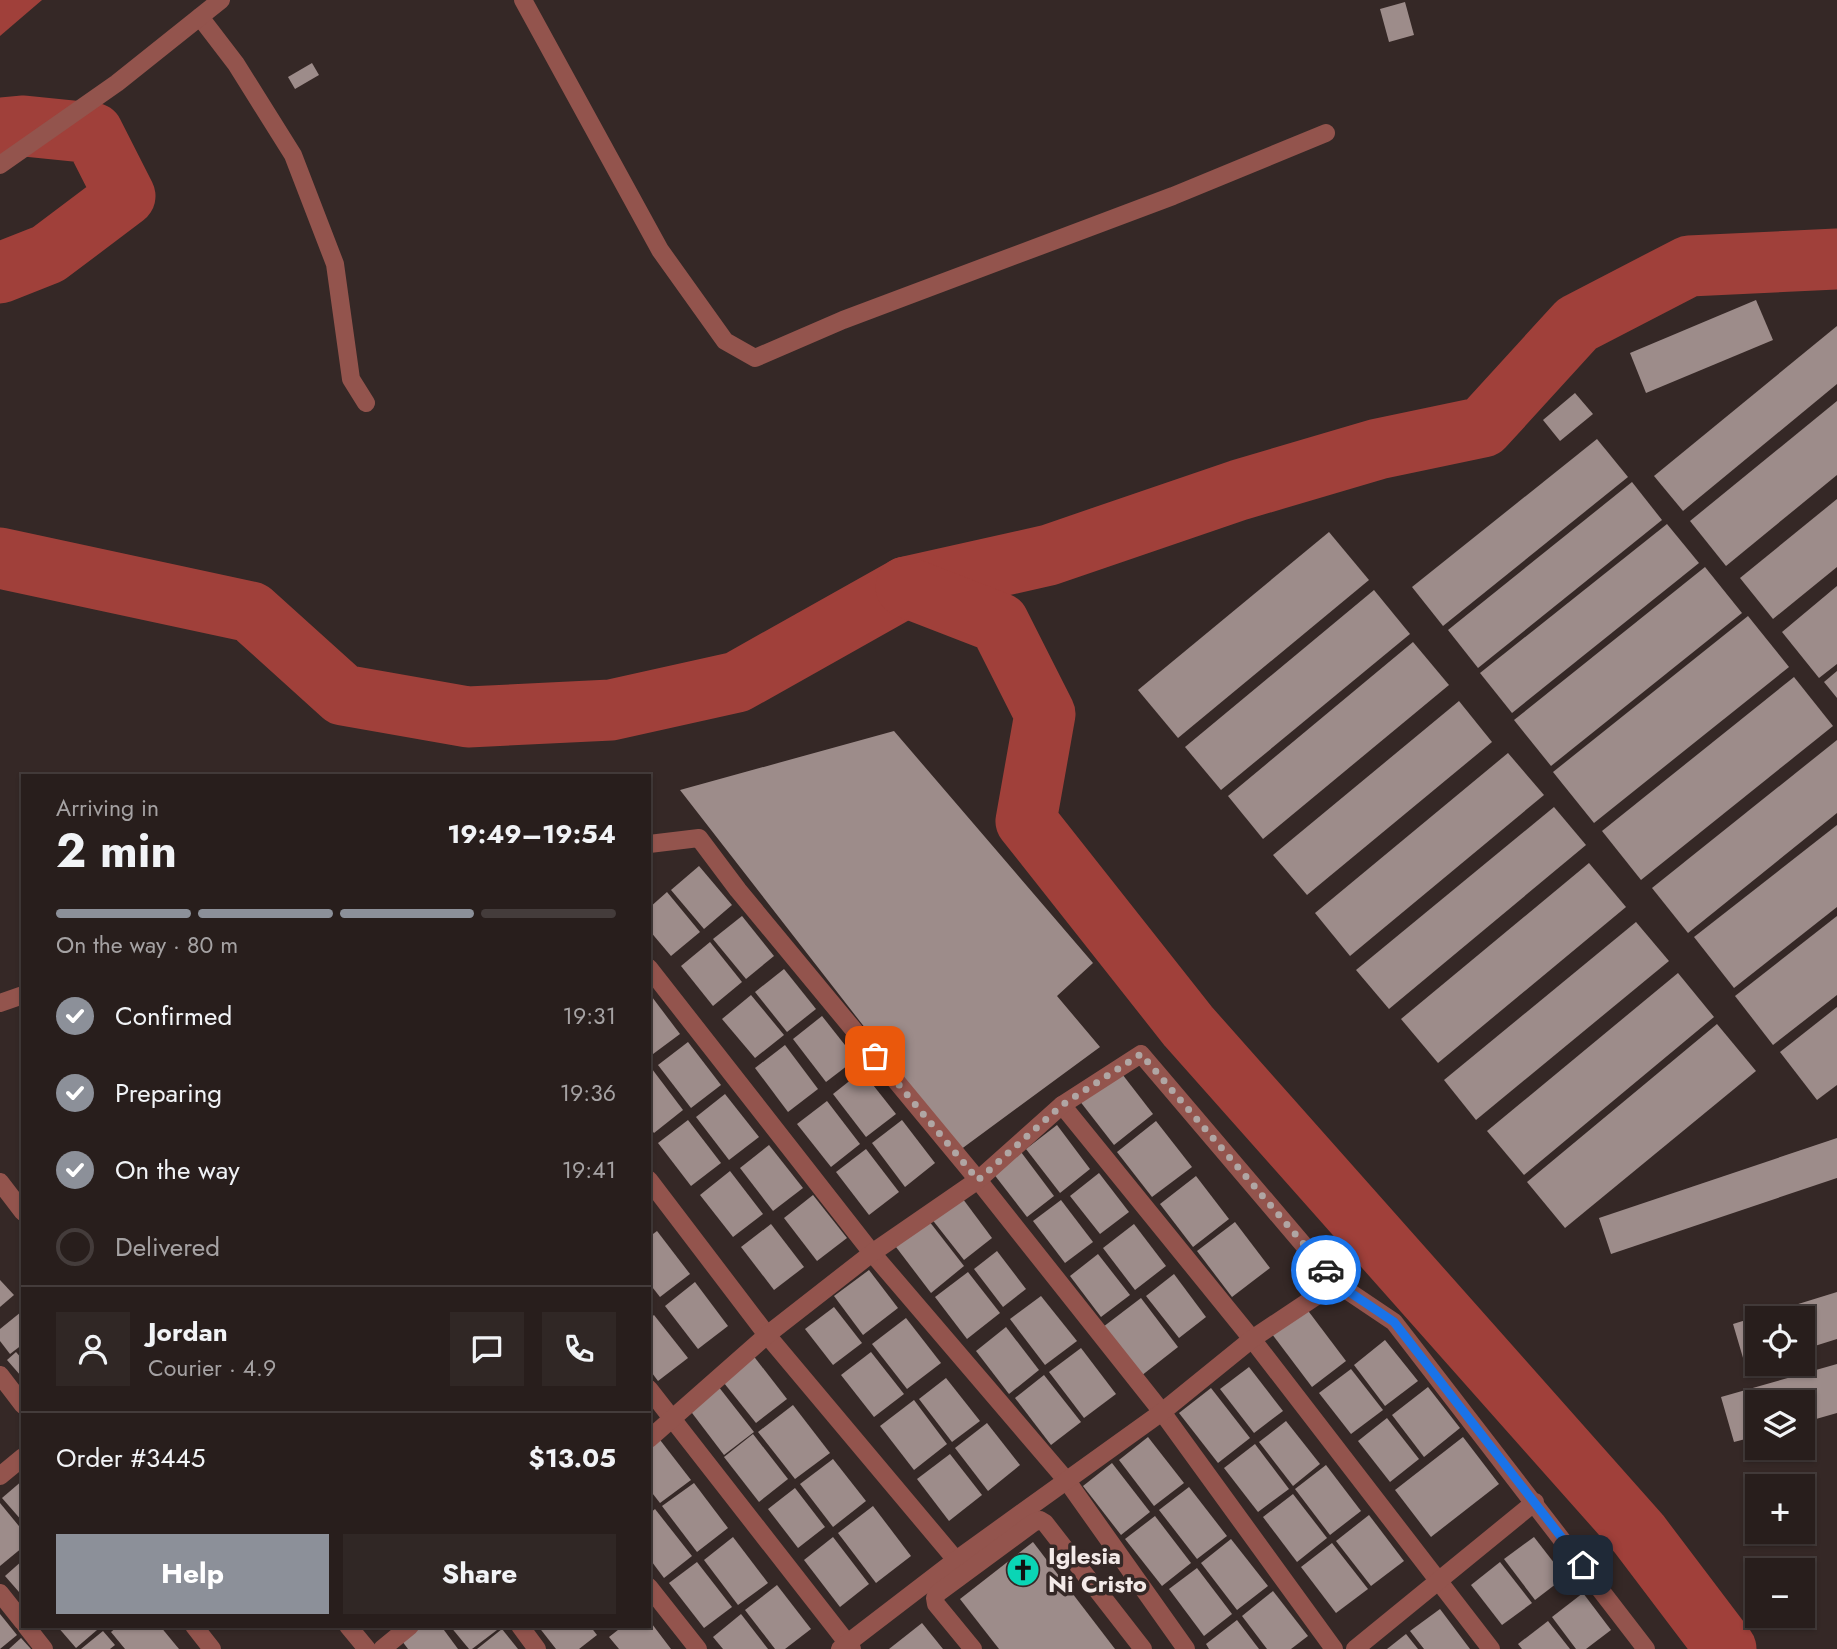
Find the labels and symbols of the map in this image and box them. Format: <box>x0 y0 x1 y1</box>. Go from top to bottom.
pin <box>845 1026 905 1086</box>
courier <box>1291 1235 1361 1305</box>
pin <box>1553 1535 1613 1595</box>
place label: Iglesia Ni Cristo <box>1048 1538 1147 1601</box>
church icon: Iglesia Ni Cristo <box>1004 1551 1042 1589</box>

